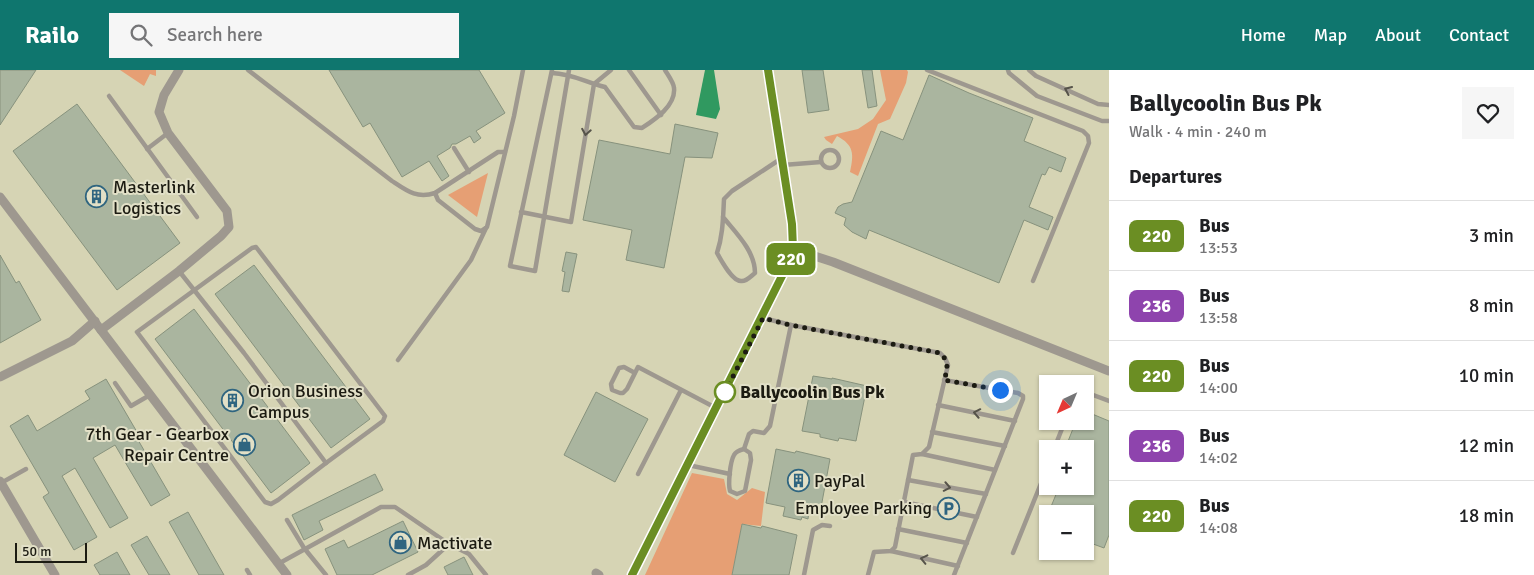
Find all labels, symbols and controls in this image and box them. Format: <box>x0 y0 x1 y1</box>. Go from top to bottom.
search box <box>109 13 459 58</box>
text: Railo <box>25 20 79 50</box>
icon: search <box>127 21 155 49</box>
text: Search here <box>167 23 263 47</box>
text: Home <box>1241 24 1286 46</box>
text: Map <box>1314 24 1347 46</box>
text: About <box>1375 24 1421 46</box>
text: Contact <box>1449 24 1509 46</box>
one-way arrow <box>1064 86 1073 97</box>
button: heart <box>1462 87 1514 139</box>
text: Ballycoolin Bus Pk <box>1129 88 1322 118</box>
text: Walk · 4 min · 240 m <box>1129 122 1267 142</box>
one-way arrow <box>581 129 592 137</box>
text: Departures <box>1129 165 1222 189</box>
place label: Masterlink Logistics <box>113 176 195 219</box>
building icon: Masterlink Logistics <box>85 185 109 209</box>
text: Bus <box>1199 214 1230 238</box>
text: 3 min <box>1469 224 1514 248</box>
text: 220 <box>1142 225 1171 247</box>
text: 13:53 <box>1199 238 1238 258</box>
line badge: 220 <box>762 243 820 275</box>
text: 220 <box>776 248 806 270</box>
text: Bus <box>1199 284 1230 308</box>
text: 8 min <box>1469 294 1514 318</box>
text: 236 <box>1142 295 1171 317</box>
text: 13:58 <box>1199 308 1238 328</box>
text: Bus <box>1199 354 1230 378</box>
text: 10 min <box>1459 364 1514 388</box>
text: 220 <box>1142 365 1171 387</box>
north arrow <box>1039 375 1094 430</box>
map controls <box>1039 375 1094 560</box>
your location <box>988 378 1013 403</box>
text: 14:00 <box>1199 378 1238 398</box>
place label: Orion Business Campus <box>248 380 363 423</box>
marker: Ballycoolin Bus Pk <box>714 381 736 403</box>
place label: Ballycoolin Bus Pk <box>740 381 885 403</box>
building icon: Orion Business Campus <box>220 389 244 413</box>
one-way arrow <box>972 408 981 419</box>
place label: 7th Gear - Gearbox Repair Centre <box>86 423 230 466</box>
text: Bus <box>1199 424 1230 448</box>
shop icon: 7th Gear - Gearbox Repair Centre <box>233 432 257 456</box>
text: 12 min <box>1459 434 1514 458</box>
text: 236 <box>1142 435 1171 457</box>
button: + <box>1039 440 1094 495</box>
text: 14:02 <box>1199 448 1238 468</box>
building icon: PayPal <box>786 469 810 493</box>
place label: PayPal <box>814 470 865 492</box>
one-way arrow <box>943 481 952 491</box>
text: Bus <box>1199 494 1230 518</box>
parking icon: Employee Parking <box>936 496 960 520</box>
place label: Employee Parking <box>795 497 932 519</box>
text: 18 min <box>1459 504 1514 528</box>
button: − <box>1039 505 1094 560</box>
text: 220 <box>1142 505 1171 527</box>
text: 14:08 <box>1199 518 1238 538</box>
shop icon: Mactivate <box>389 531 413 555</box>
place label: Mactivate <box>417 532 492 554</box>
scale bar <box>15 540 88 563</box>
text: 50 m <box>22 543 51 560</box>
one-way arrow <box>920 554 929 565</box>

